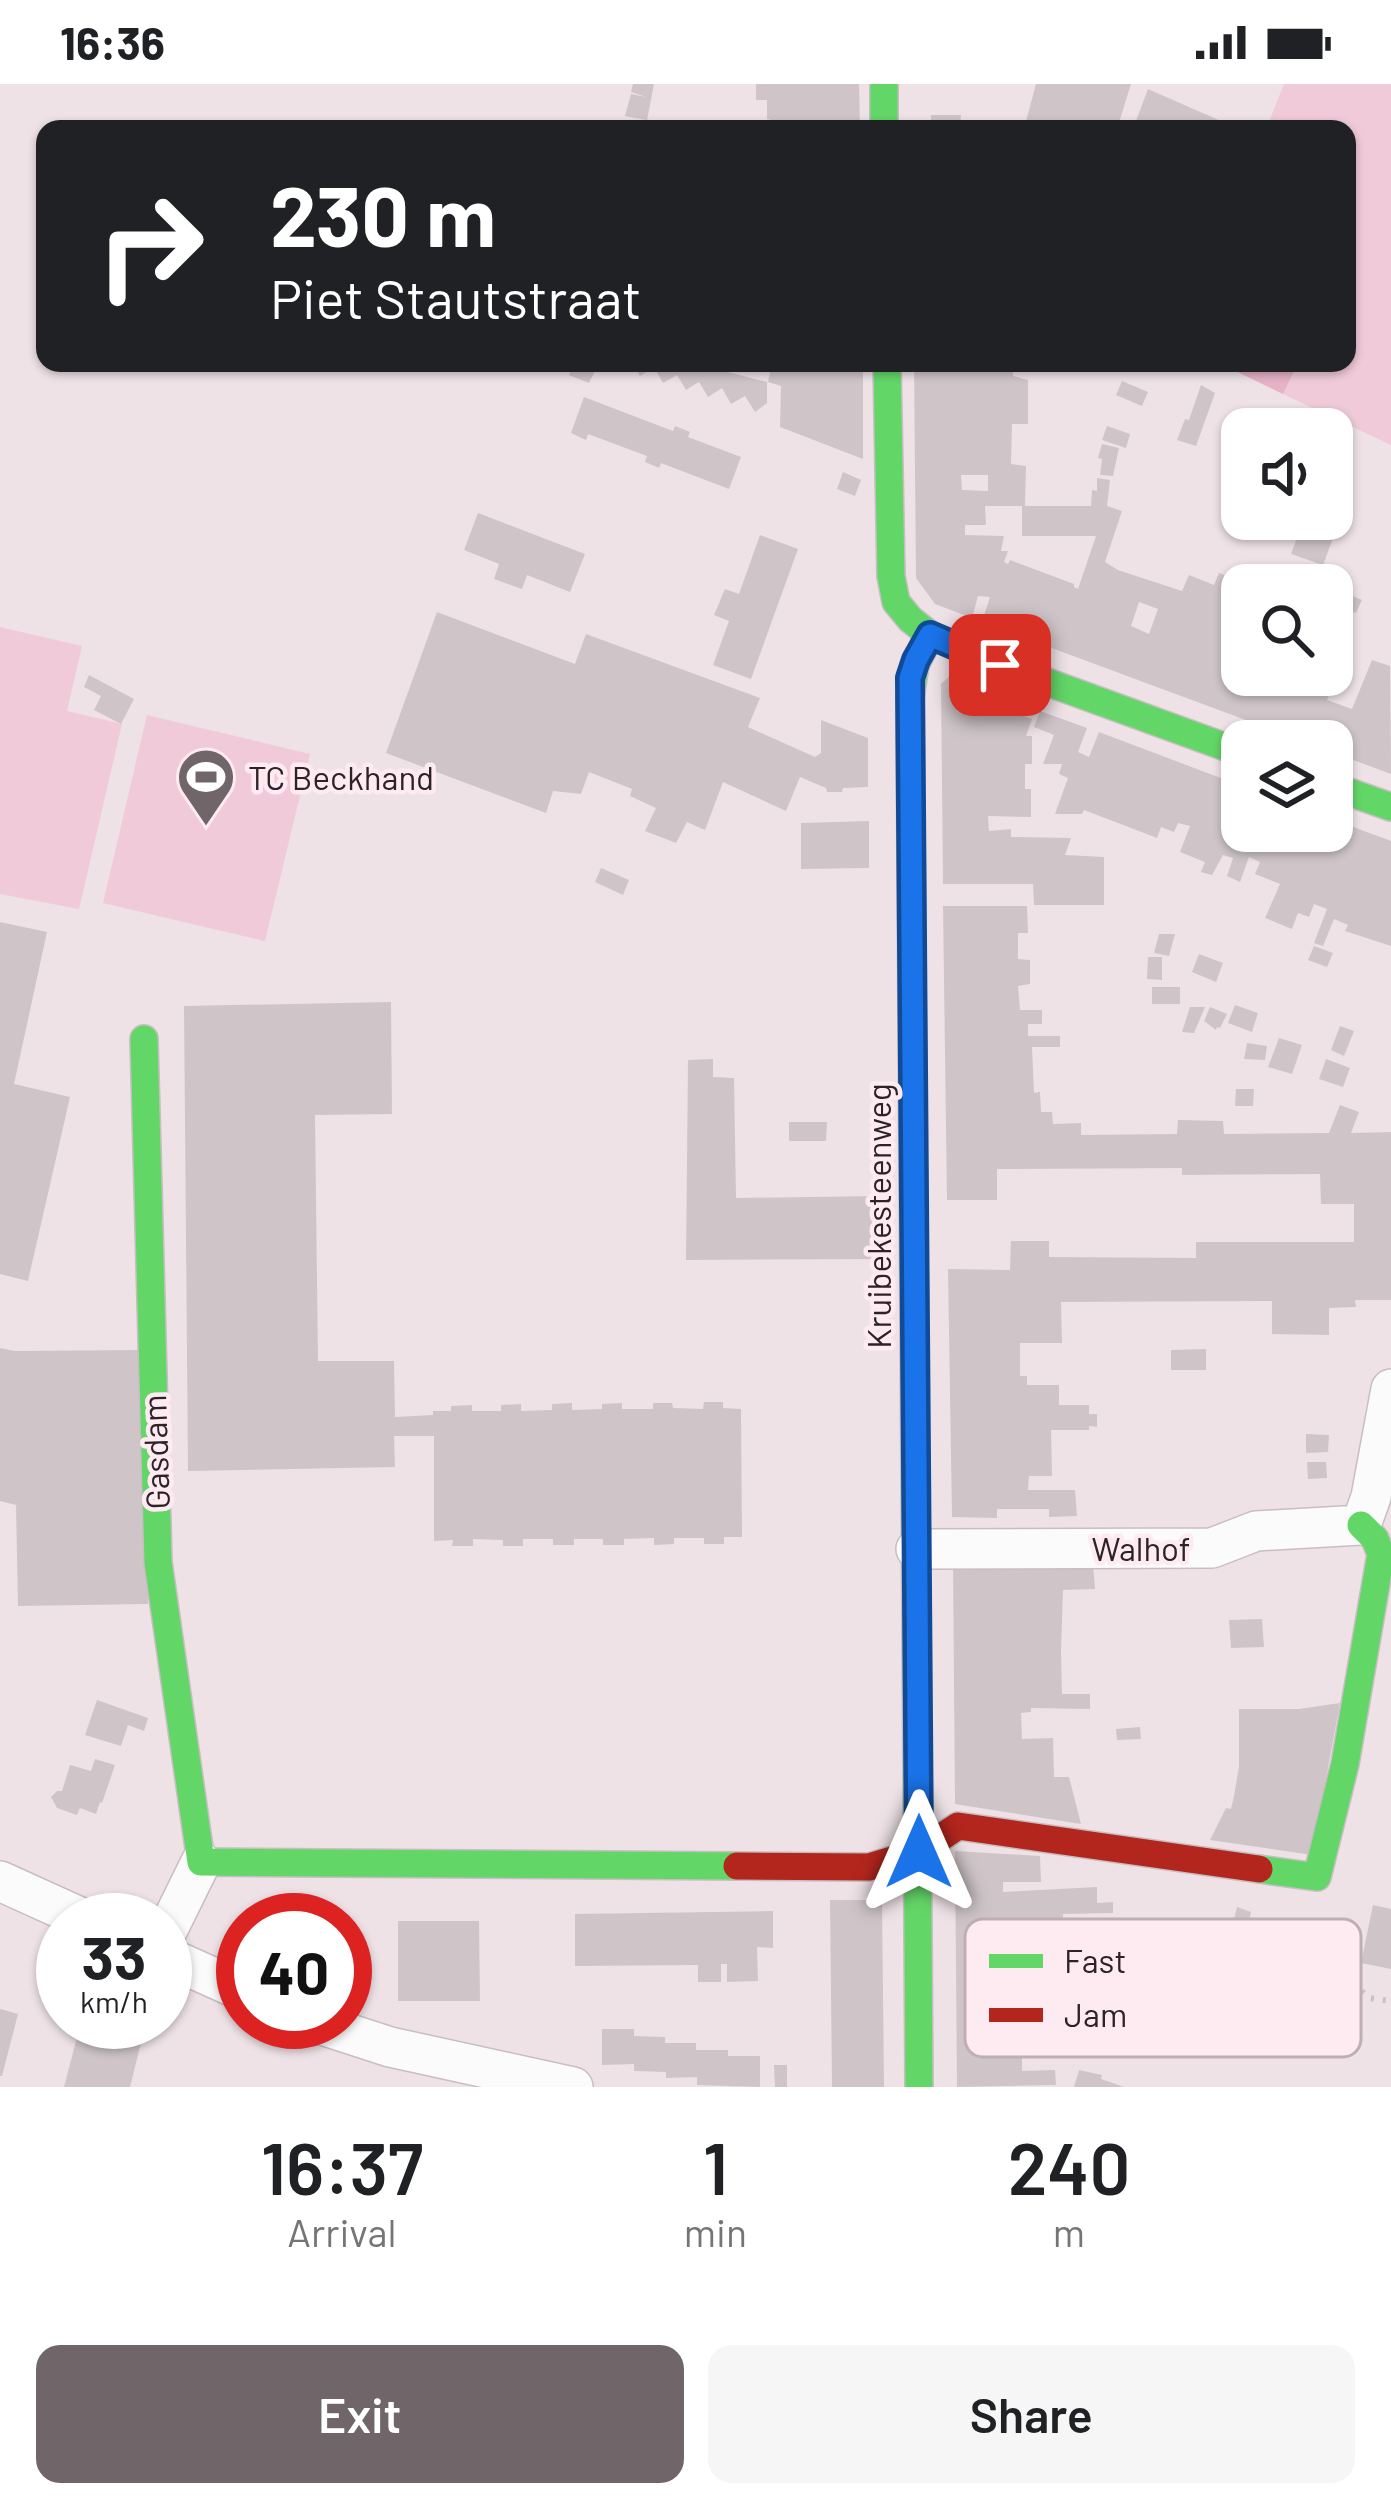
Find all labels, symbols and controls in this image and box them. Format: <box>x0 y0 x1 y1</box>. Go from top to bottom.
text: 16:36 <box>60 15 165 69</box>
text: 230 m <box>270 163 496 264</box>
icon: right <box>72 168 228 324</box>
text: Piet Stautstraat <box>270 265 642 330</box>
map controls <box>1221 408 1353 852</box>
button: sound <box>1221 408 1353 540</box>
button: search <box>1221 564 1353 696</box>
pin <box>949 614 1051 716</box>
icon: arrive <box>967 632 1033 698</box>
button: layers <box>1221 720 1353 852</box>
sports icon: TC Beckhand <box>175 746 237 828</box>
place label: TC Beckhand <box>248 757 434 797</box>
street label: Kruibekesteenweg <box>858 1083 898 1349</box>
street label: Gasdam <box>133 1394 177 1510</box>
street label: Walhof <box>1092 1528 1190 1568</box>
position arrow <box>856 1789 982 1915</box>
speed limit sign: 40 <box>216 1893 372 2049</box>
legend <box>965 1919 1361 2057</box>
text: 33 <box>82 1920 146 1992</box>
text: Fast <box>1064 1940 1126 1980</box>
text: km/h <box>80 1983 148 2019</box>
text: Jam <box>1064 1994 1127 2034</box>
text: 16:37 <box>261 2123 423 2209</box>
text: 1 <box>703 2123 728 2209</box>
text: 240 <box>1008 2123 1130 2209</box>
text: Arrival <box>287 2208 396 2255</box>
text: min <box>684 2208 747 2255</box>
text: m <box>1053 2208 1085 2255</box>
button: Exit <box>36 2345 684 2483</box>
button: Share <box>708 2345 1355 2483</box>

